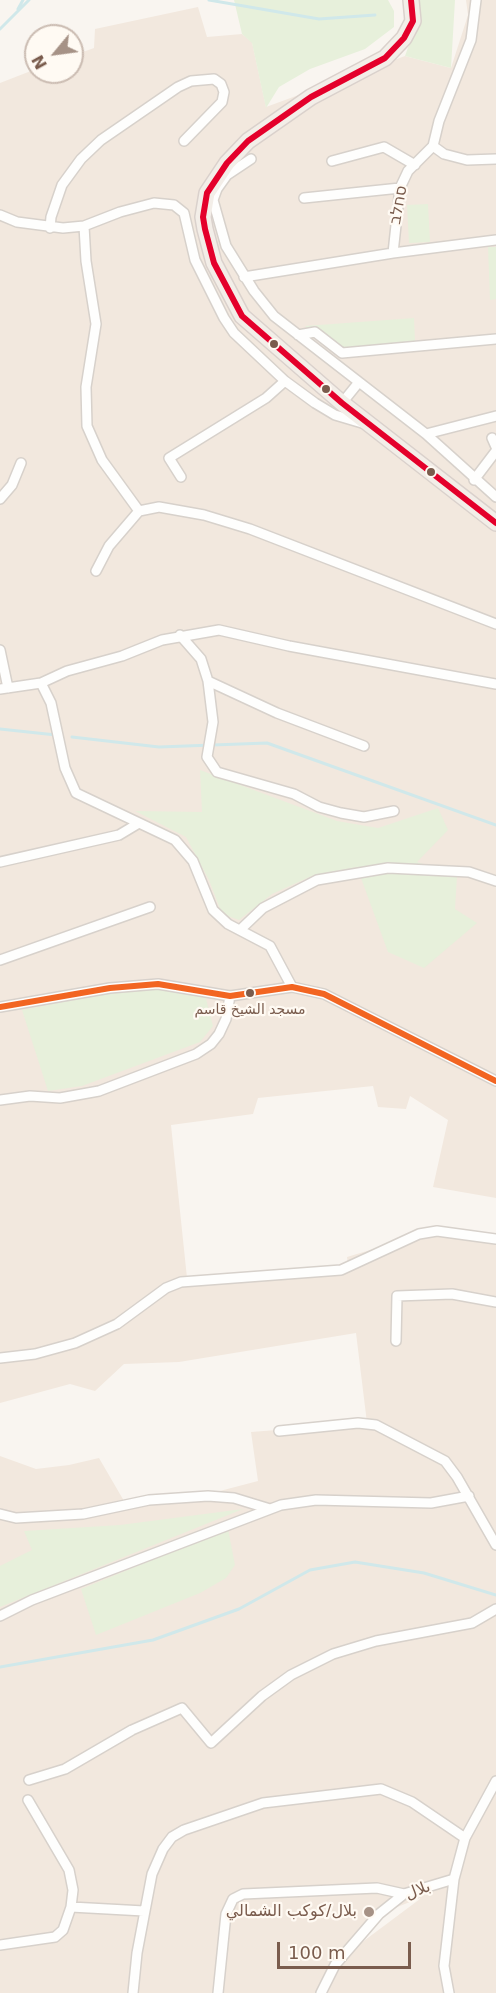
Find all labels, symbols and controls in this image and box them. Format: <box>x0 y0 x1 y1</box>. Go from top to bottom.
north arrow <box>24 24 84 84</box>
text: N <box>28 52 51 72</box>
street label: סחלב <box>386 184 412 226</box>
unlabelled marker <box>268 338 280 350</box>
unlabelled marker <box>320 383 332 395</box>
unlabelled marker <box>425 466 437 478</box>
marker: مسجد الشيخ قاسم <box>244 987 256 999</box>
place label: مسجد الشيخ قاسم <box>194 1002 306 1018</box>
street label: بلال <box>403 1877 433 1905</box>
place label: بلال/كوكب الشمالي <box>226 1902 357 1922</box>
marker: بلال/كوكب الشمالي <box>362 1905 376 1919</box>
scale bar <box>280 1930 414 1968</box>
text: 100 m <box>288 1942 346 1963</box>

